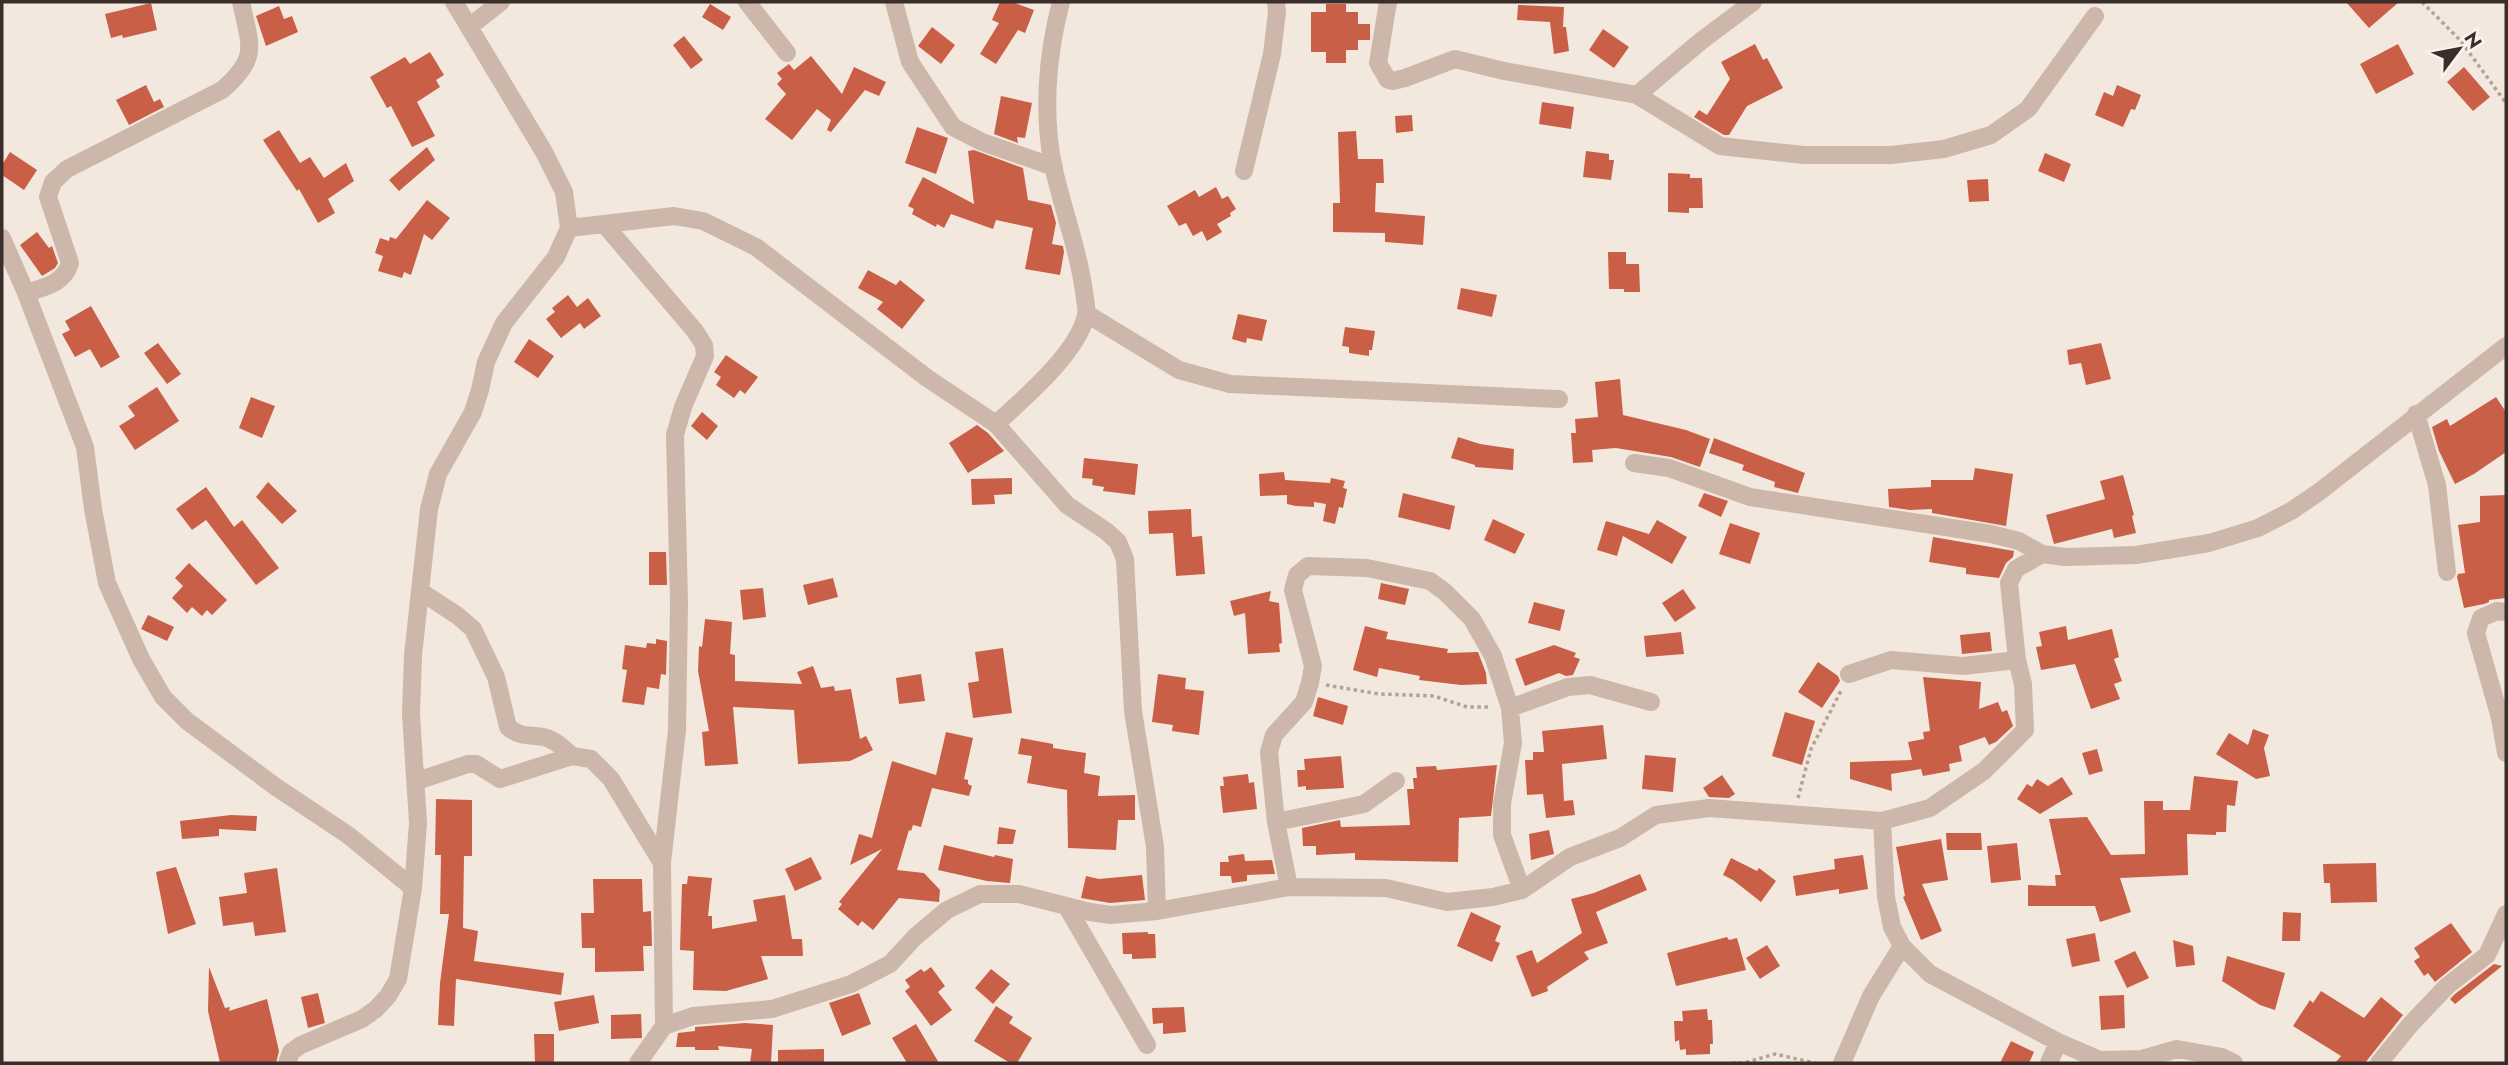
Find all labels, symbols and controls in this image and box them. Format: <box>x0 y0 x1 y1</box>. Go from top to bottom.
north arrow <box>2424 14 2494 84</box>
text: N <box>2458 27 2488 54</box>

